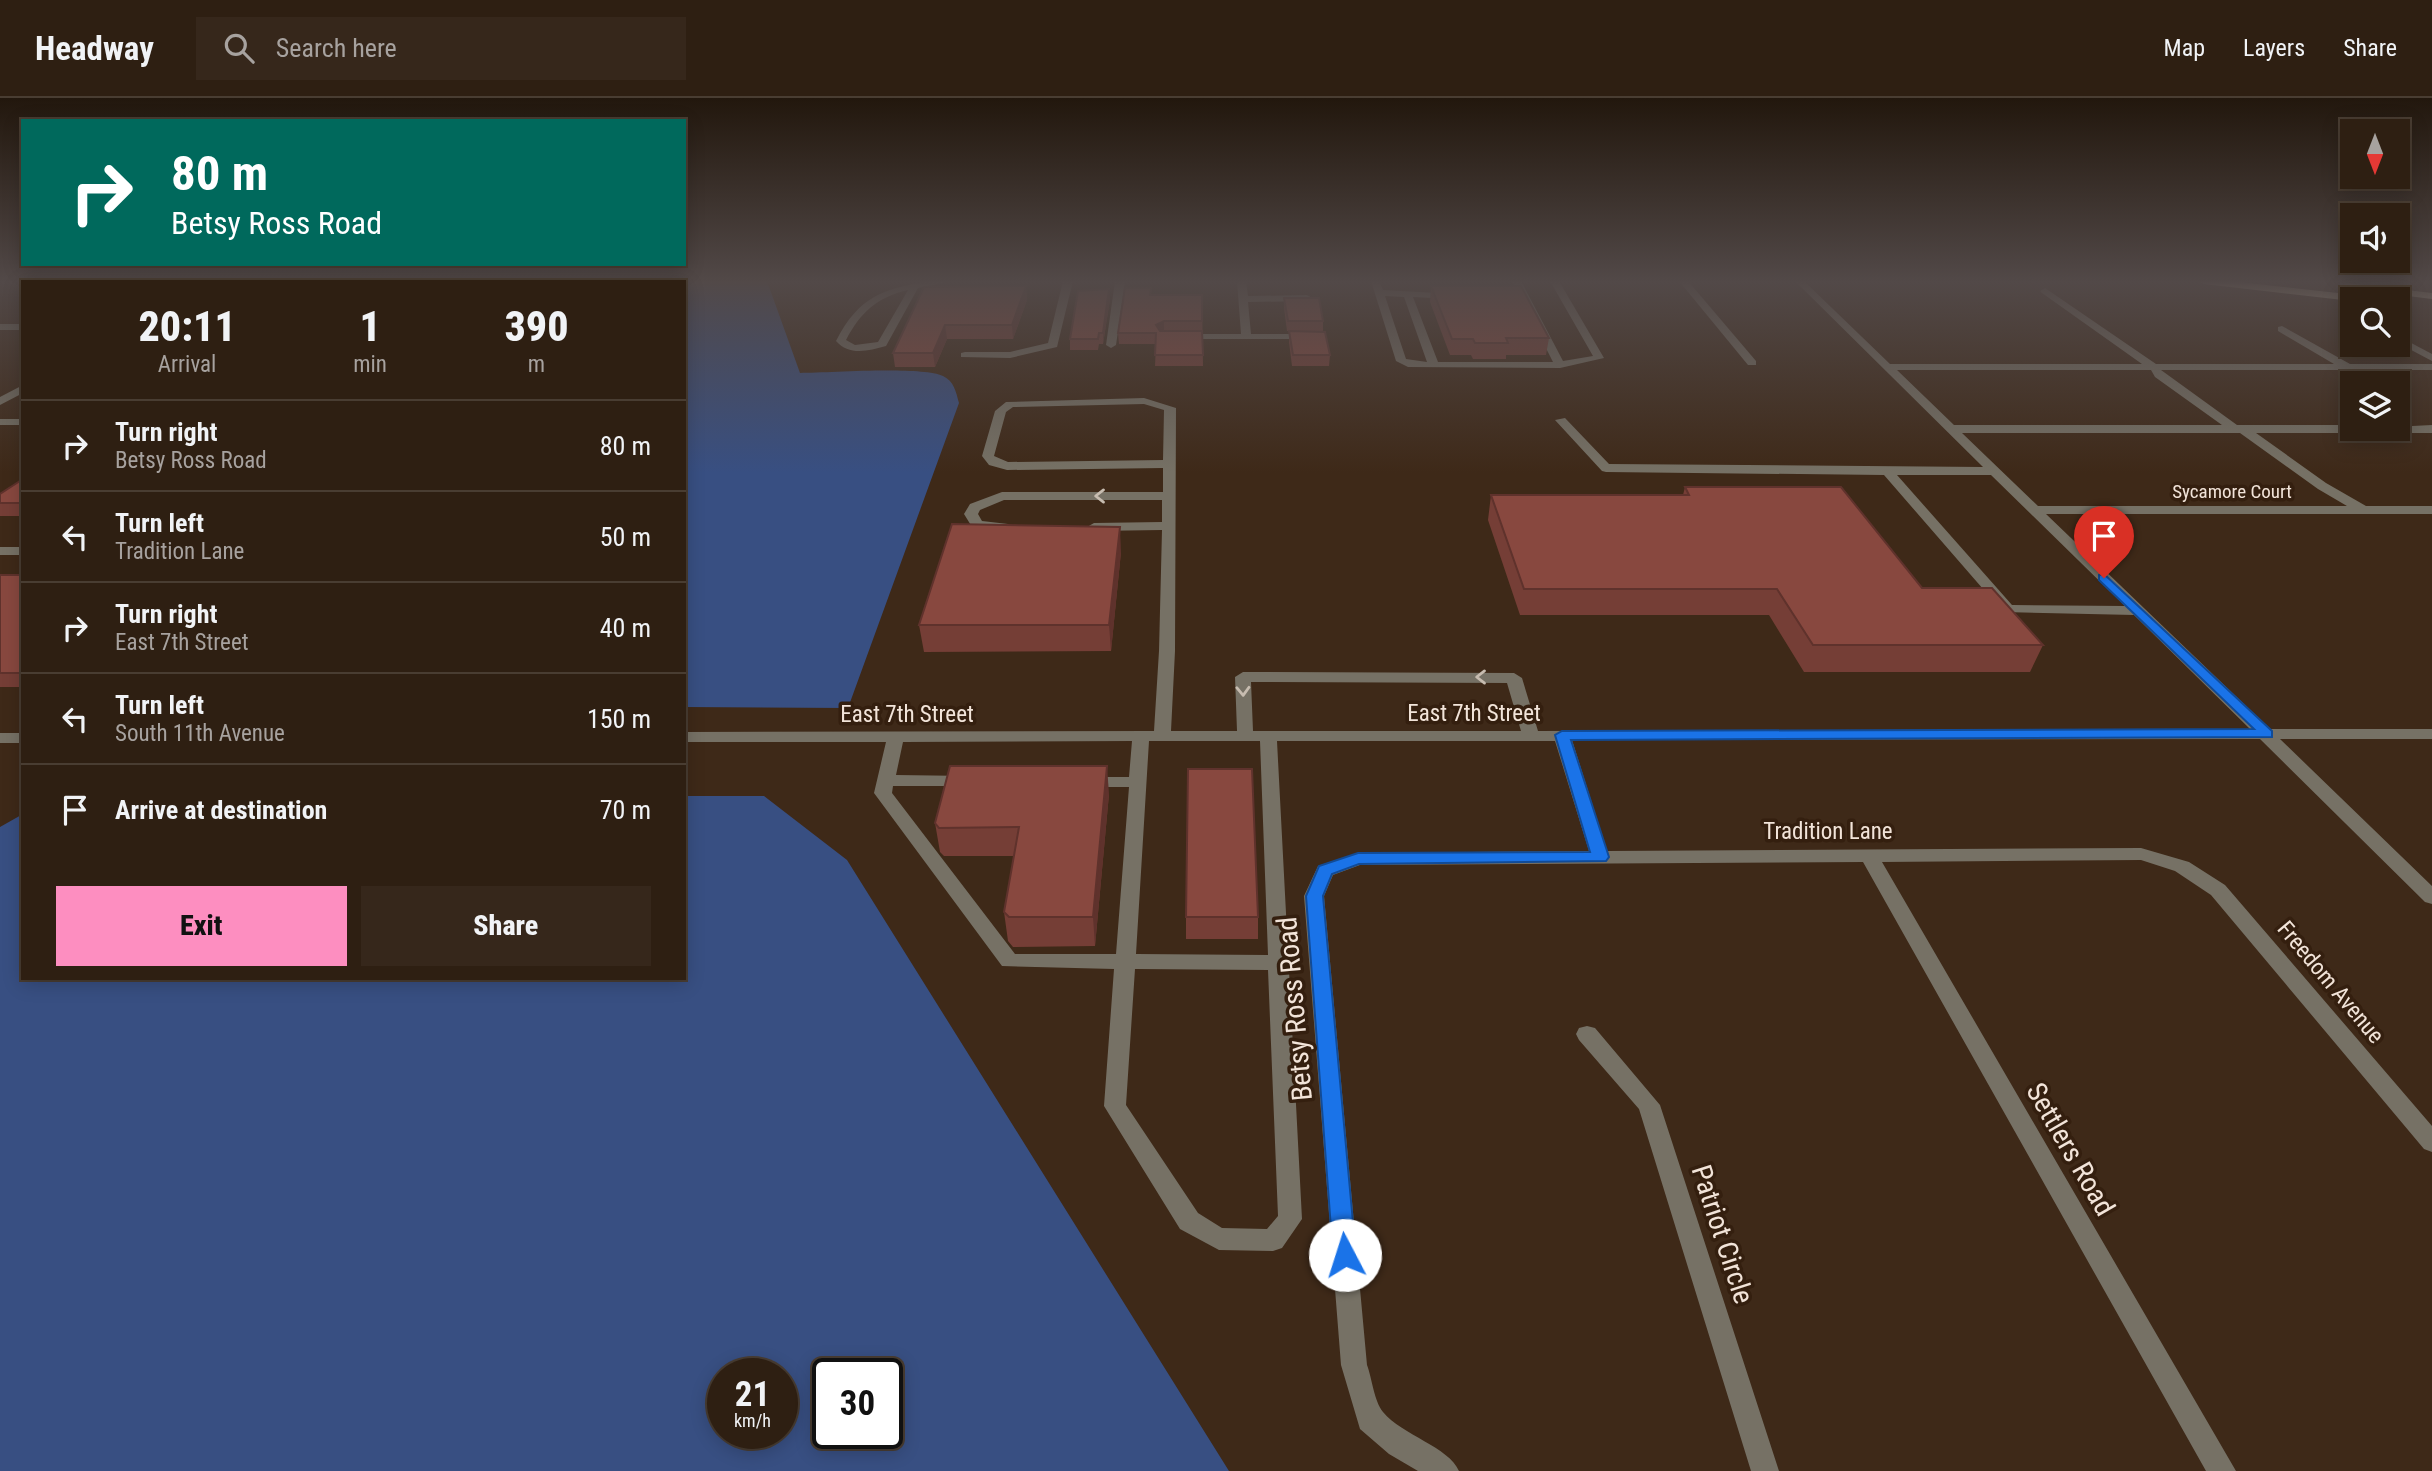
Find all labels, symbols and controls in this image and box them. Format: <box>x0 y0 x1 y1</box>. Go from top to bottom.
search box <box>196 17 686 80</box>
text: Headway <box>35 29 154 68</box>
icon: search <box>220 29 258 67</box>
text: Search here <box>276 33 397 63</box>
text: Map <box>2164 34 2205 62</box>
text: Layers <box>2243 34 2305 62</box>
text: Share <box>2343 34 2397 62</box>
north arrow <box>2340 119 2410 189</box>
map controls <box>2340 119 2410 441</box>
text: 80 m <box>171 145 268 202</box>
icon: right <box>56 147 147 238</box>
button: sound <box>2340 203 2410 273</box>
text: Betsy Ross Road <box>171 204 382 242</box>
button: search <box>2340 287 2410 357</box>
text: 20:11 <box>138 302 236 351</box>
text: 1 <box>359 302 381 351</box>
text: 390 <box>504 302 569 351</box>
text: Arrival <box>158 351 216 378</box>
text: min <box>353 351 387 378</box>
text: m <box>528 351 545 378</box>
button: layers <box>2340 371 2410 441</box>
text: Turn right <box>115 417 217 447</box>
icon: right <box>56 427 94 465</box>
text: 80 m <box>600 431 651 461</box>
text: Betsy Ross Road <box>115 447 267 474</box>
street label: Sycamore Court <box>2172 480 2292 503</box>
one-way arrow <box>1094 488 1105 504</box>
pin <box>2074 506 2134 578</box>
text: Turn left <box>115 508 204 538</box>
icon: arrive <box>2085 517 2123 555</box>
icon: left <box>56 518 94 556</box>
text: 50 m <box>600 522 651 552</box>
text: Tradition Lane <box>115 538 244 565</box>
text: Turn right <box>115 599 217 629</box>
icon: right <box>56 609 94 647</box>
text: 40 m <box>600 613 651 643</box>
text: East 7th Street <box>115 629 248 656</box>
one-way arrow <box>1475 669 1486 685</box>
one-way arrow <box>1236 686 1251 697</box>
text: Turn left <box>115 690 204 720</box>
icon: left <box>56 700 94 738</box>
street label: East 7th Street <box>1407 700 1541 727</box>
street label: East 7th Street <box>840 701 974 728</box>
text: 150 m <box>587 704 651 734</box>
text: South 11th Avenue <box>115 720 285 747</box>
icon: arrive <box>56 791 94 829</box>
text: Arrive at destination <box>115 795 327 825</box>
text: 70 m <box>600 795 651 825</box>
street label: Tradition Lane <box>1763 818 1893 845</box>
button: Exit <box>56 886 347 966</box>
button: Share <box>361 886 651 966</box>
street label: Betsy Ross Road <box>1270 916 1319 1102</box>
street label: Freedom Avenue <box>2272 916 2389 1049</box>
street label: Settlers Road <box>2019 1077 2122 1221</box>
street label: Patriot Circle <box>1685 1161 1760 1308</box>
position arrow <box>1308 1218 1382 1292</box>
speed limit sign: 30 <box>812 1358 903 1449</box>
text: 21 <box>735 1374 770 1415</box>
text: km/h <box>734 1410 771 1431</box>

